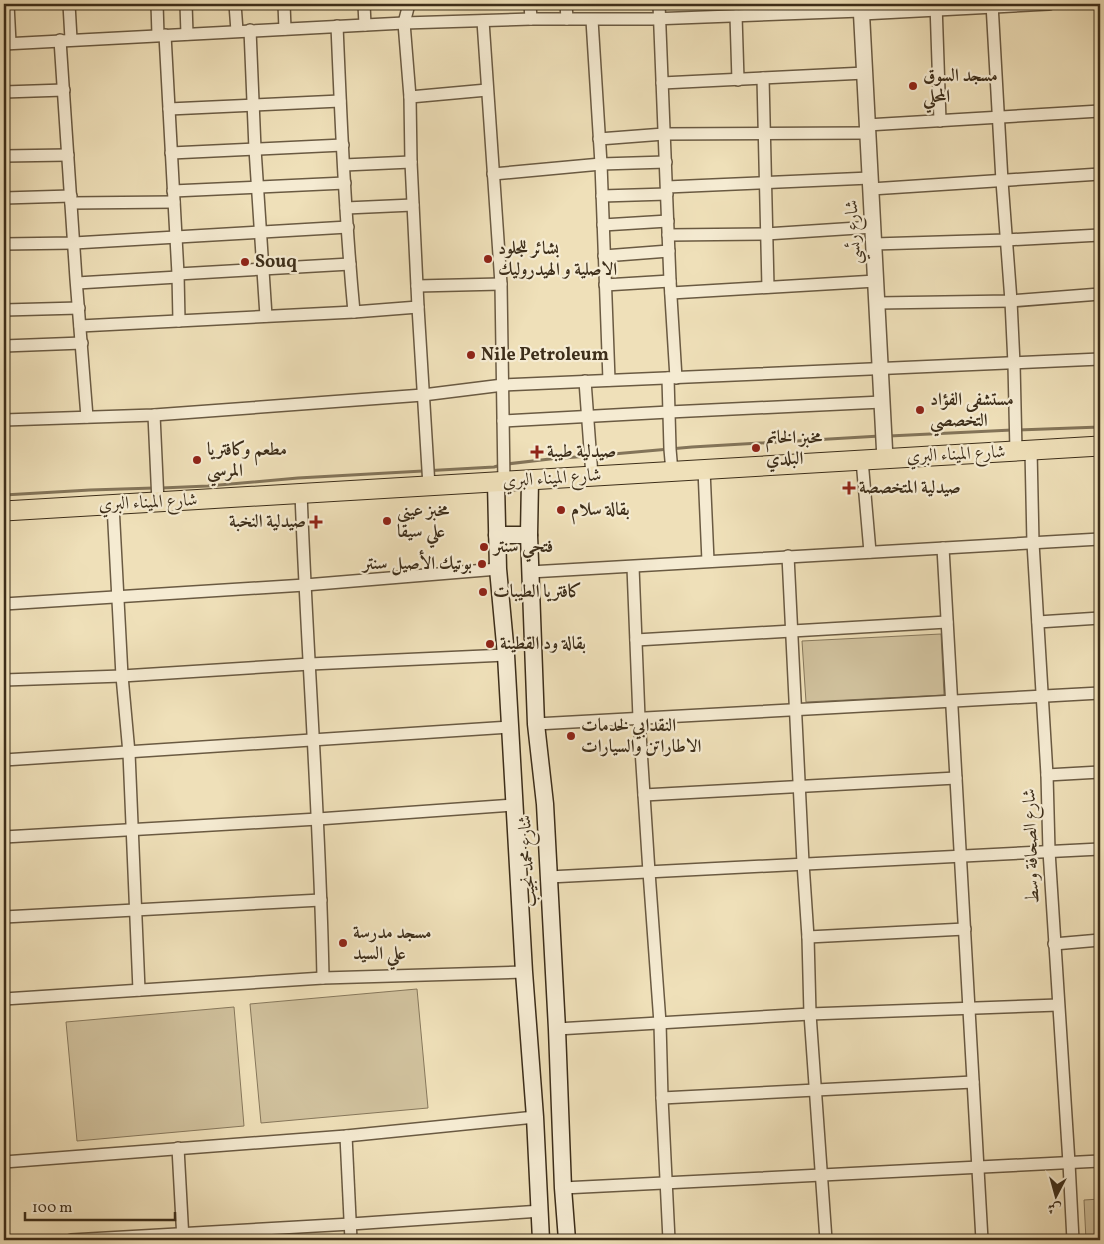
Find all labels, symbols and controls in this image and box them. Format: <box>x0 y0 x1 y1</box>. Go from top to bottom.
place label: مسجد السوق المحلي <box>922 64 998 114</box>
marker: مسجد السوق المحلي <box>907 80 919 92</box>
street label: شارع رئسي <box>840 199 871 265</box>
place label: بشائر للجلود الاصلية و الهيدروليك <box>498 237 617 283</box>
place label: Souq <box>255 250 297 275</box>
marker: بشائر للجلود الاصلية و الهيدروليك <box>482 253 494 265</box>
marker: Souq <box>239 256 251 268</box>
place label: Nile Petroleum <box>481 343 609 368</box>
marker: Nile Petroleum <box>465 349 477 361</box>
place label: مستشفى الفؤاد التخصصي <box>930 388 1014 437</box>
marker: مستشفى الفؤاد التخصصي <box>914 404 926 416</box>
place label: مخبز الخاتم البلدي <box>766 426 823 473</box>
place label: مطعم وكافتريا المرسي <box>207 438 287 487</box>
place label: صيدلية طيبة <box>547 440 616 465</box>
street label: شارع الميناء البري <box>906 440 1006 471</box>
marker: مخبز الخاتم البلدي <box>750 442 762 454</box>
marker: صيدلية طيبة <box>531 446 543 458</box>
marker: مطعم وكافتريا المرسي <box>191 454 203 466</box>
street label: شارع الميناء البري <box>502 463 602 496</box>
place label: صيدلية المتخصصة <box>859 476 961 501</box>
marker: صيدلية المتخصصة <box>843 482 855 494</box>
street label: شارع الميناء البري <box>98 488 198 519</box>
place label: بقالة سلام <box>571 498 630 525</box>
place label: مخبز عيني علي سيقا <box>397 499 450 549</box>
marker: بقالة سلام <box>555 504 567 516</box>
place label: صيدلية النخبة <box>229 510 306 535</box>
marker: مخبز عيني علي سيقا <box>381 515 393 527</box>
marker: صيدلية النخبة <box>310 516 322 528</box>
place label: فتحي سنتر <box>492 535 553 563</box>
marker: فتحي سنتر <box>478 541 490 553</box>
place label: بوتيك الأصيل سنتر <box>361 549 472 577</box>
marker: بوتيك الأصيل سنتر <box>476 558 488 570</box>
place label: كافتريا الطيبات <box>493 580 582 605</box>
marker: كافتريا الطيبات <box>477 586 489 598</box>
place label: بقالة ود القطينة <box>500 632 586 657</box>
marker: بقالة ود القطينة <box>484 638 496 650</box>
place label: النقدابي لخدمات الاطاراتن والسيارات <box>581 714 702 760</box>
marker: النقدابي لخدمات الاطاراتن والسيارات <box>565 730 577 742</box>
street label: شارع الصحافة وسط <box>1017 788 1048 904</box>
street label: شارع محمد نجيب <box>513 814 544 908</box>
place label: مسجد مدرسة علي السيد <box>353 921 432 971</box>
marker: مسجد مدرسة علي السيد <box>337 937 349 949</box>
north arrow <box>1032 1172 1082 1222</box>
scale bar <box>25 1189 175 1221</box>
text: ش <box>1047 1197 1063 1218</box>
text: 100 m <box>32 1198 72 1219</box>

